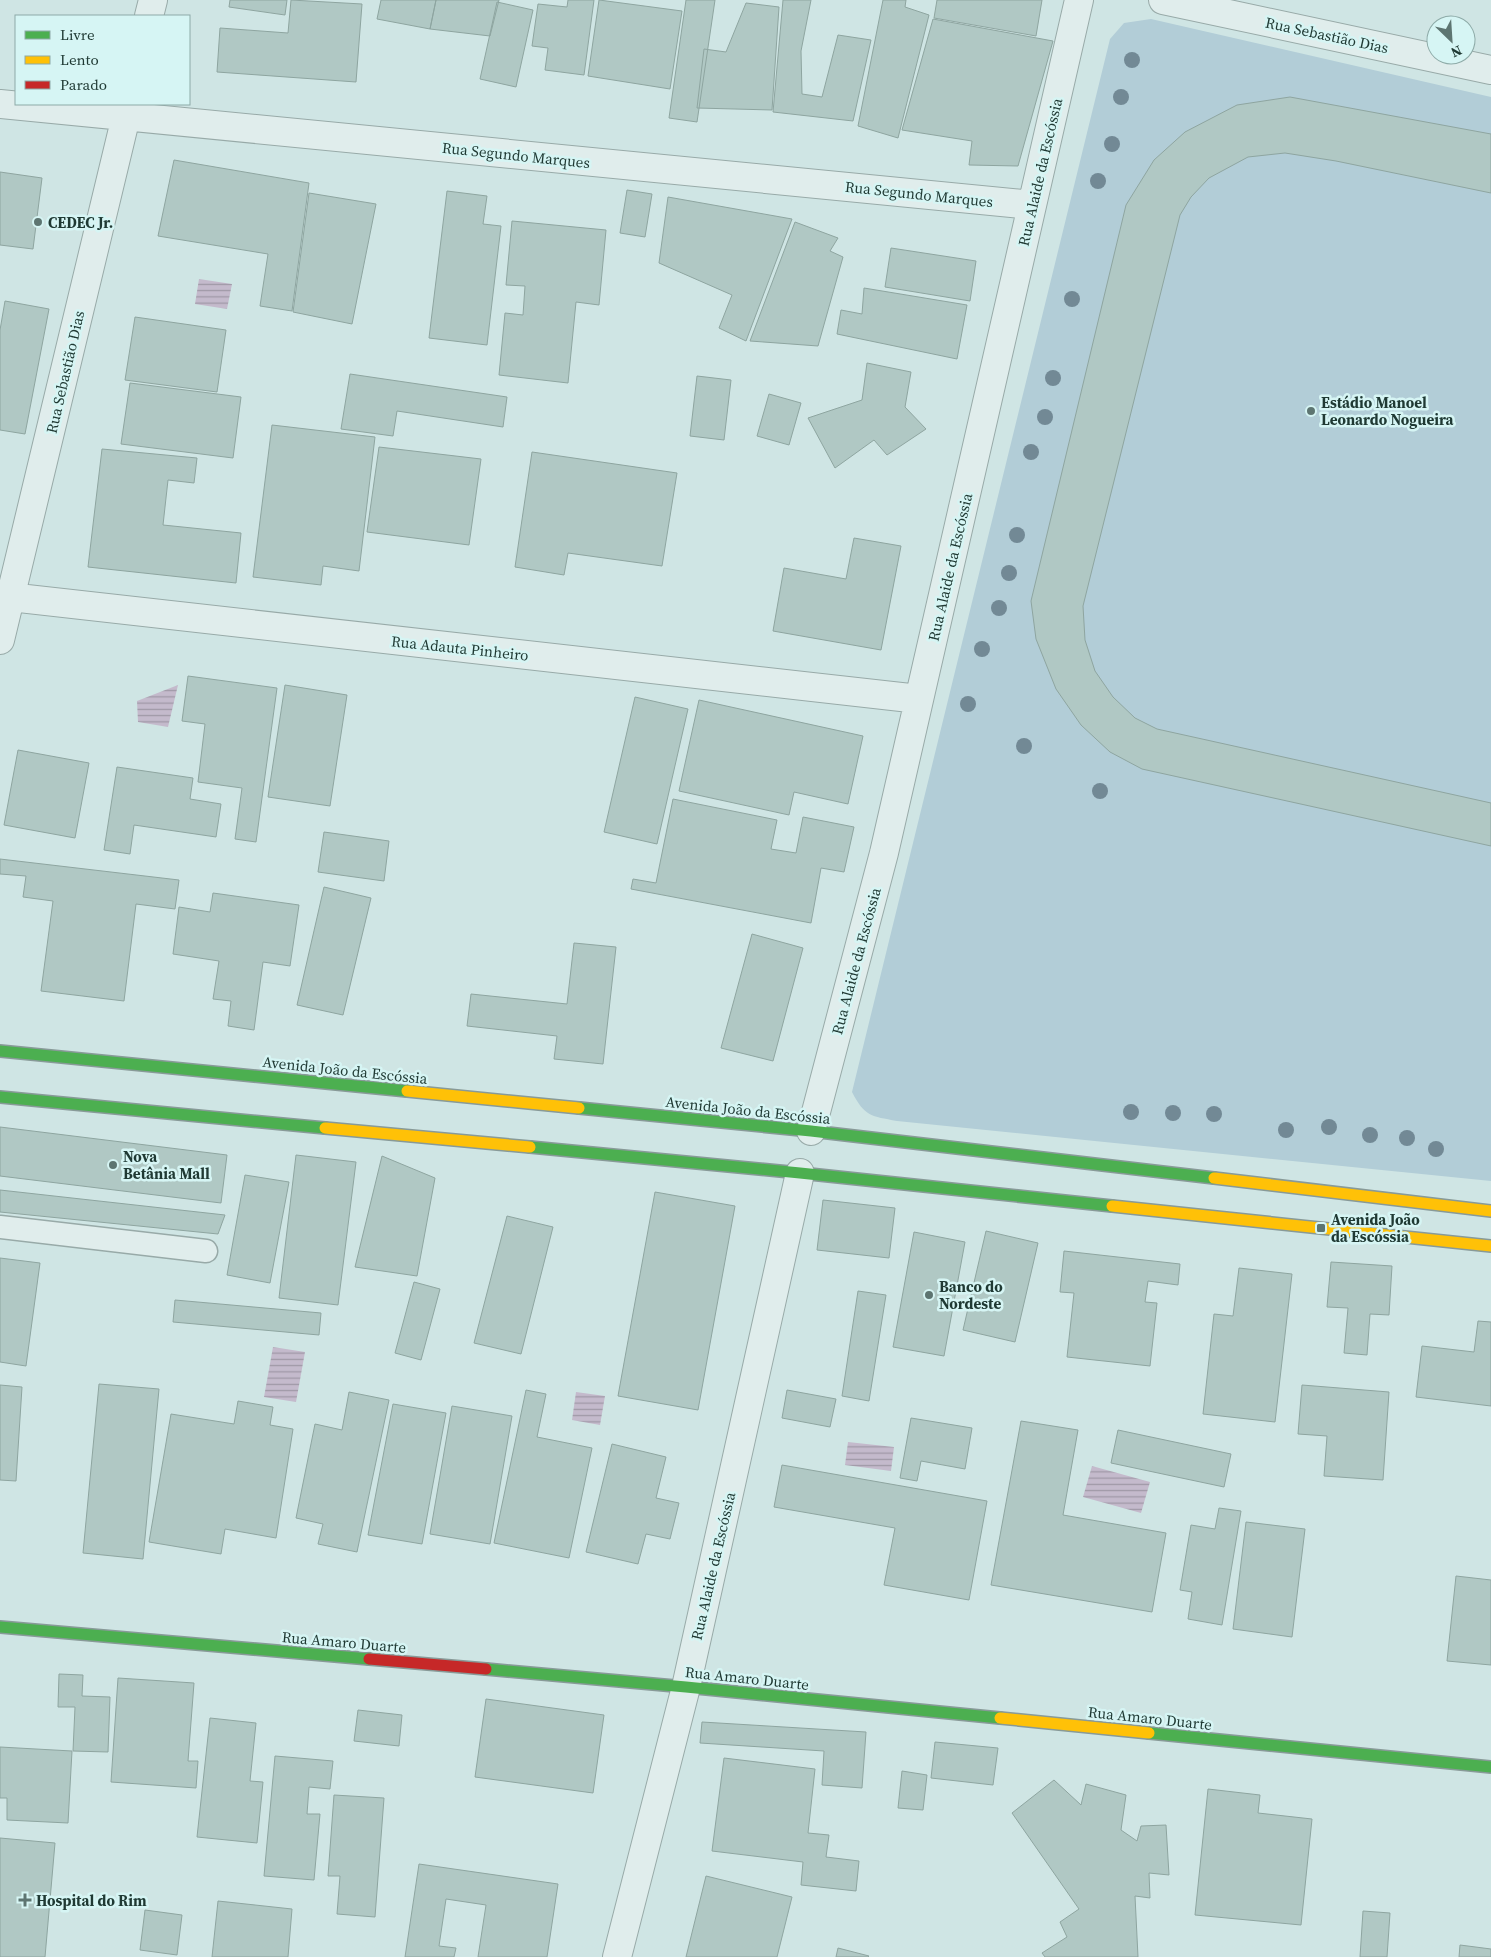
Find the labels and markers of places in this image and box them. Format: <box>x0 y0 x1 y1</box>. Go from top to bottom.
place label: CEDEC Jr. <box>48 212 113 233</box>
marker: CEDEC Jr. <box>32 216 44 228</box>
place label: Estádio Manoel Leonardo Nogueira <box>1321 392 1455 430</box>
marker: Estádio Manoel Leonardo Nogueira <box>1305 405 1317 417</box>
place label: Nova Betânia Mall <box>123 1146 210 1184</box>
marker: Nova Betânia Mall <box>107 1159 119 1171</box>
place label: Avenida João da Escóssia <box>1331 1209 1420 1247</box>
marker: Avenida João da Escóssia <box>1315 1222 1327 1234</box>
place label: Banco do Nordeste <box>939 1276 1003 1314</box>
marker: Banco do Nordeste <box>923 1289 935 1301</box>
place label: Hospital do Rim <box>36 1890 147 1911</box>
marker: Hospital do Rim <box>18 1893 32 1907</box>

